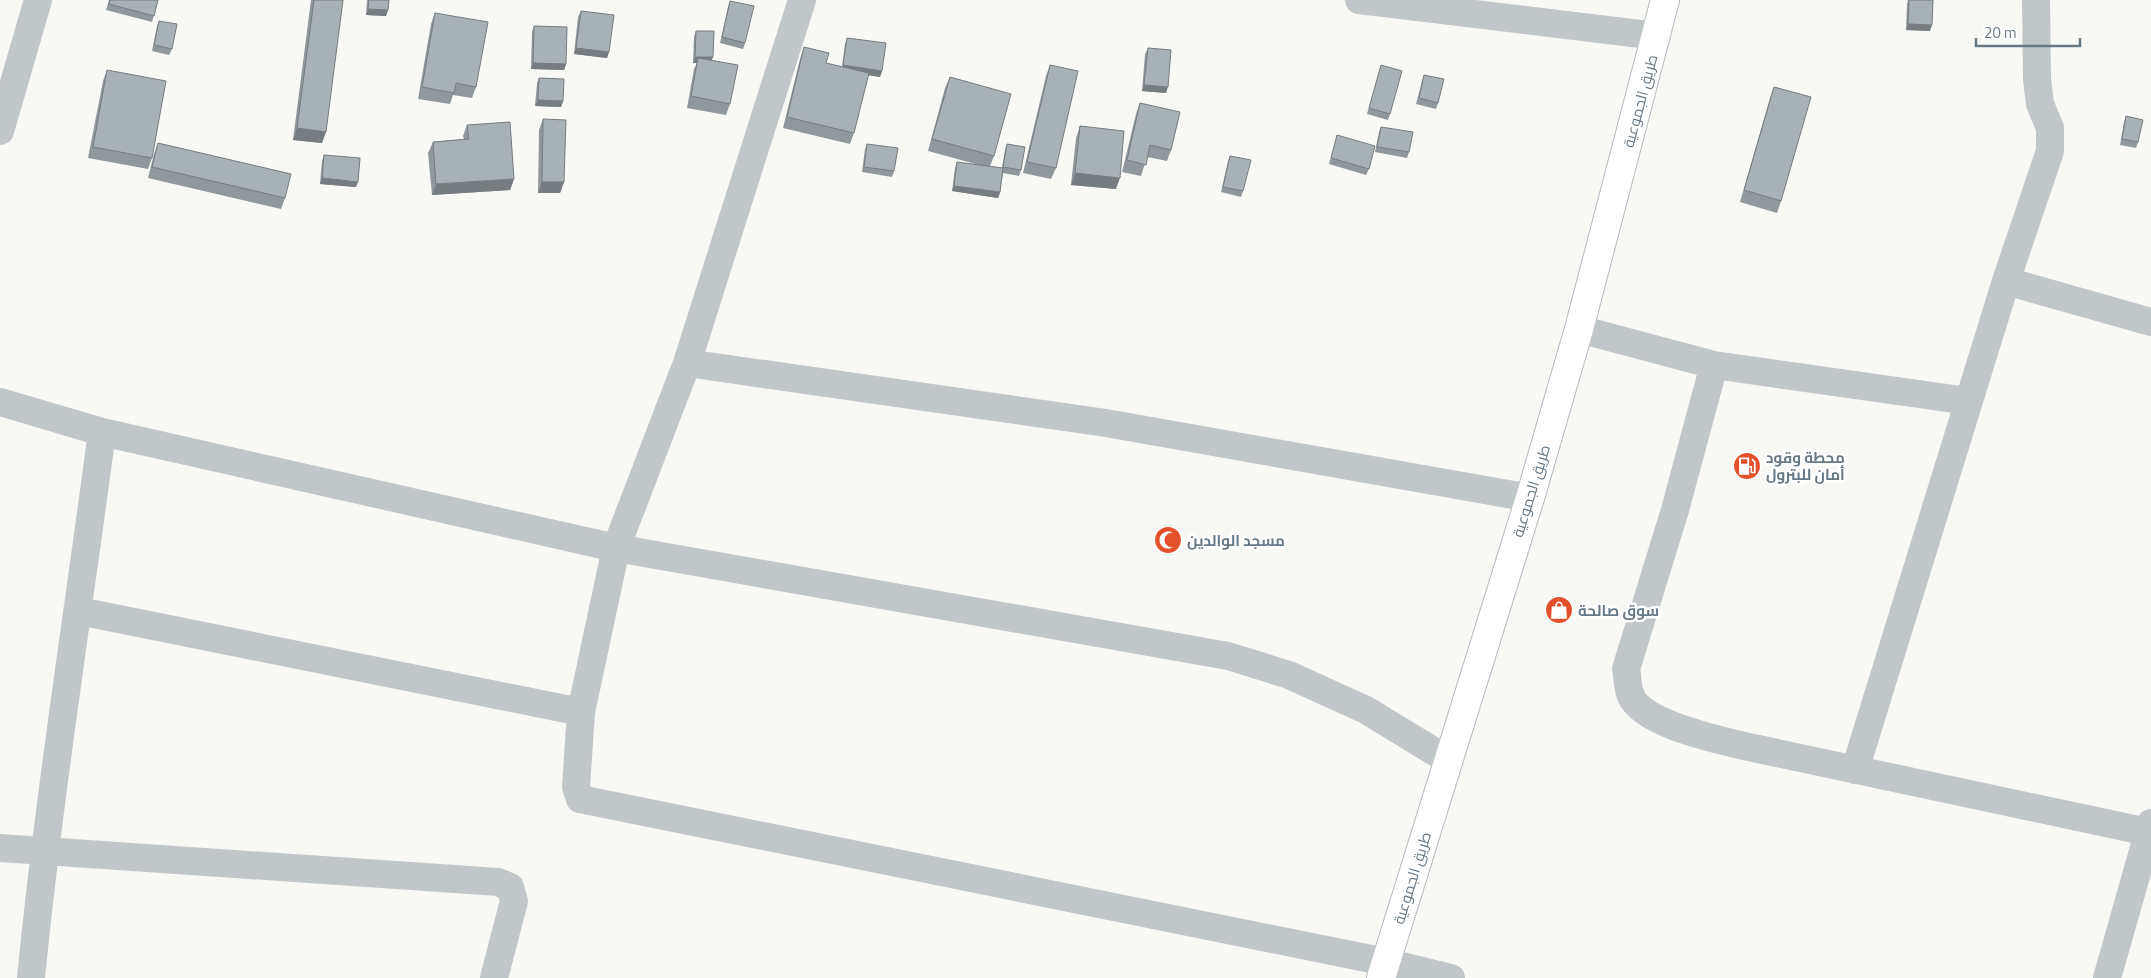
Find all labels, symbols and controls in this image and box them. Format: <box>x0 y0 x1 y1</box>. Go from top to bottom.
scale bar <box>1976 15 2080 47</box>
text: 20 m <box>1984 21 2017 44</box>
street label: طريق الجموعية <box>1617 52 1663 150</box>
street label: طريق الجموعية <box>1506 442 1556 540</box>
place label: محطة وقود أمان للبترول <box>1766 446 1845 486</box>
fuel station icon: محطة وقود أمان للبترول <box>1732 451 1762 481</box>
mosque icon: مسجد الوالدين <box>1153 525 1183 555</box>
place label: مسجد الوالدين <box>1187 529 1285 552</box>
shop icon: سوق صالحة <box>1544 595 1574 625</box>
place label: سوق صالحة <box>1578 599 1659 622</box>
street label: طريق الجموعية <box>1387 829 1437 927</box>

